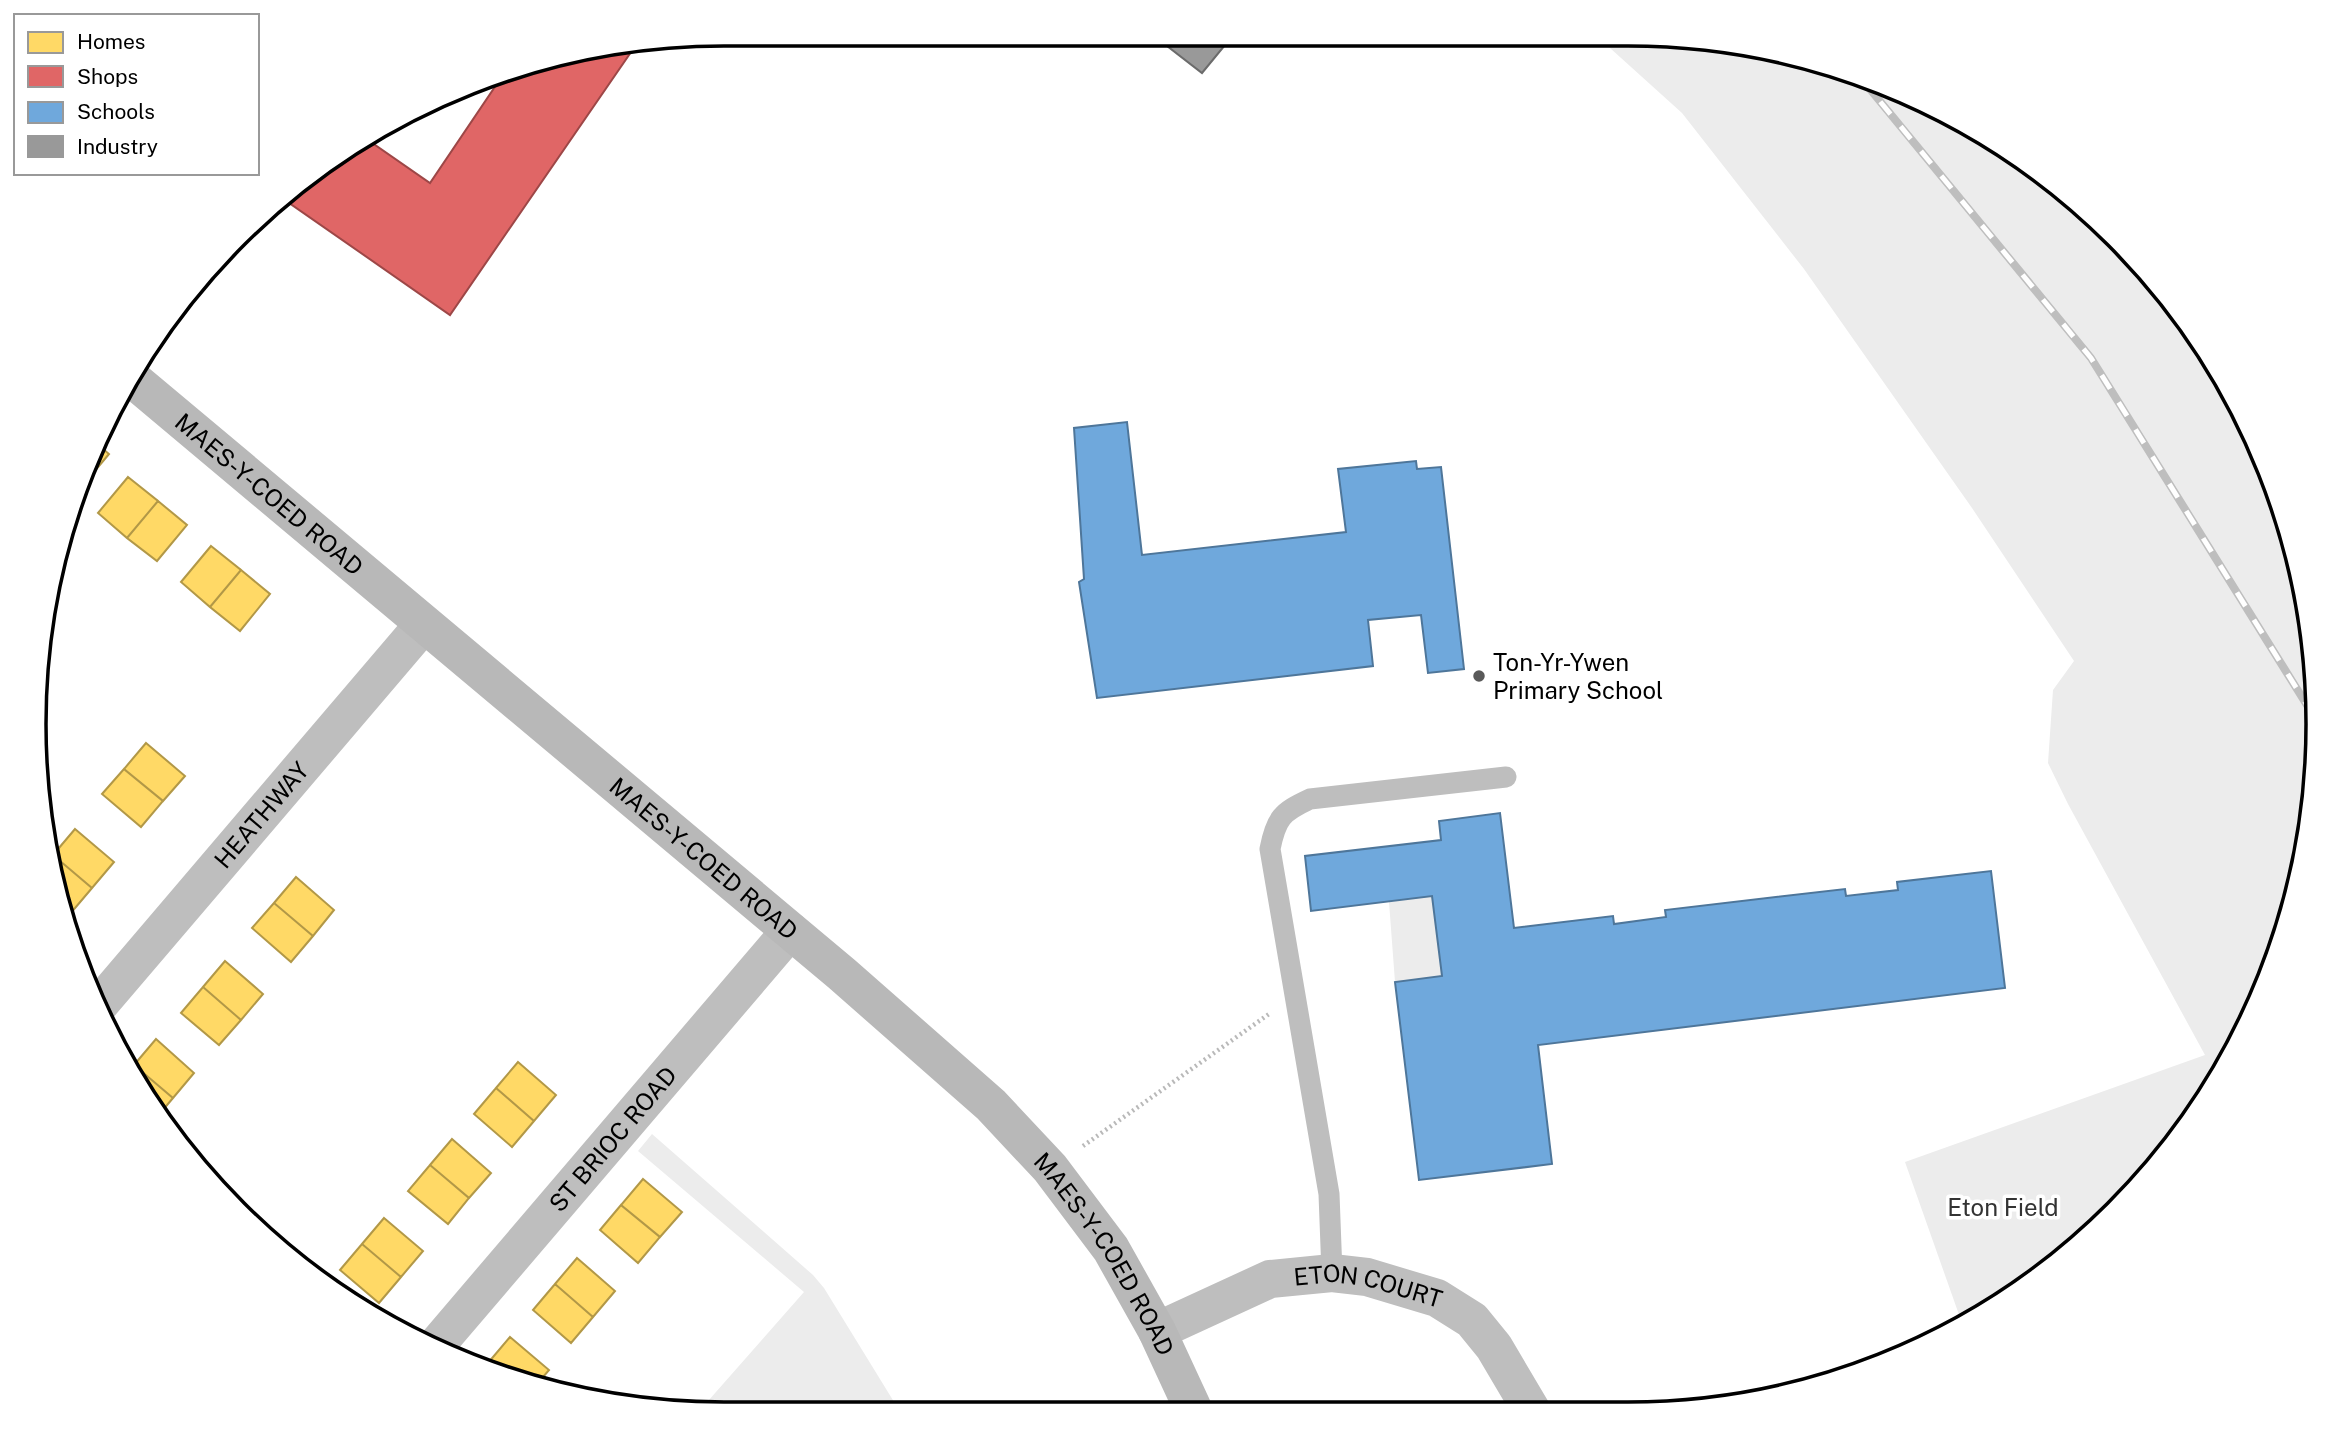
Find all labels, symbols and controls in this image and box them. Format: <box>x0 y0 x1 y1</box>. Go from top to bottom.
legend <box>14 14 259 175</box>
text: Homes <box>77 29 145 54</box>
text: Shops <box>77 64 138 89</box>
text: Schools <box>77 99 155 124</box>
text: Industry <box>77 134 158 159</box>
street label: MAES-Y-COED ROAD <box>170 407 369 581</box>
place label: Ton-Yr-Ywen Primary School <box>1493 648 1663 704</box>
marker: Ton-Yr-Ywen Primary School <box>1471 668 1487 684</box>
street label: HEATHWAY <box>208 756 315 874</box>
street label: MAES-Y-COED ROAD <box>604 771 804 945</box>
street label: ST BRIOC ROAD <box>543 1061 682 1217</box>
street label: MAES-Y-COED ROAD <box>1029 1147 1180 1360</box>
park label: Eton Field <box>1947 1193 2059 1221</box>
street label: ETON COURT <box>1292 1258 1446 1313</box>

